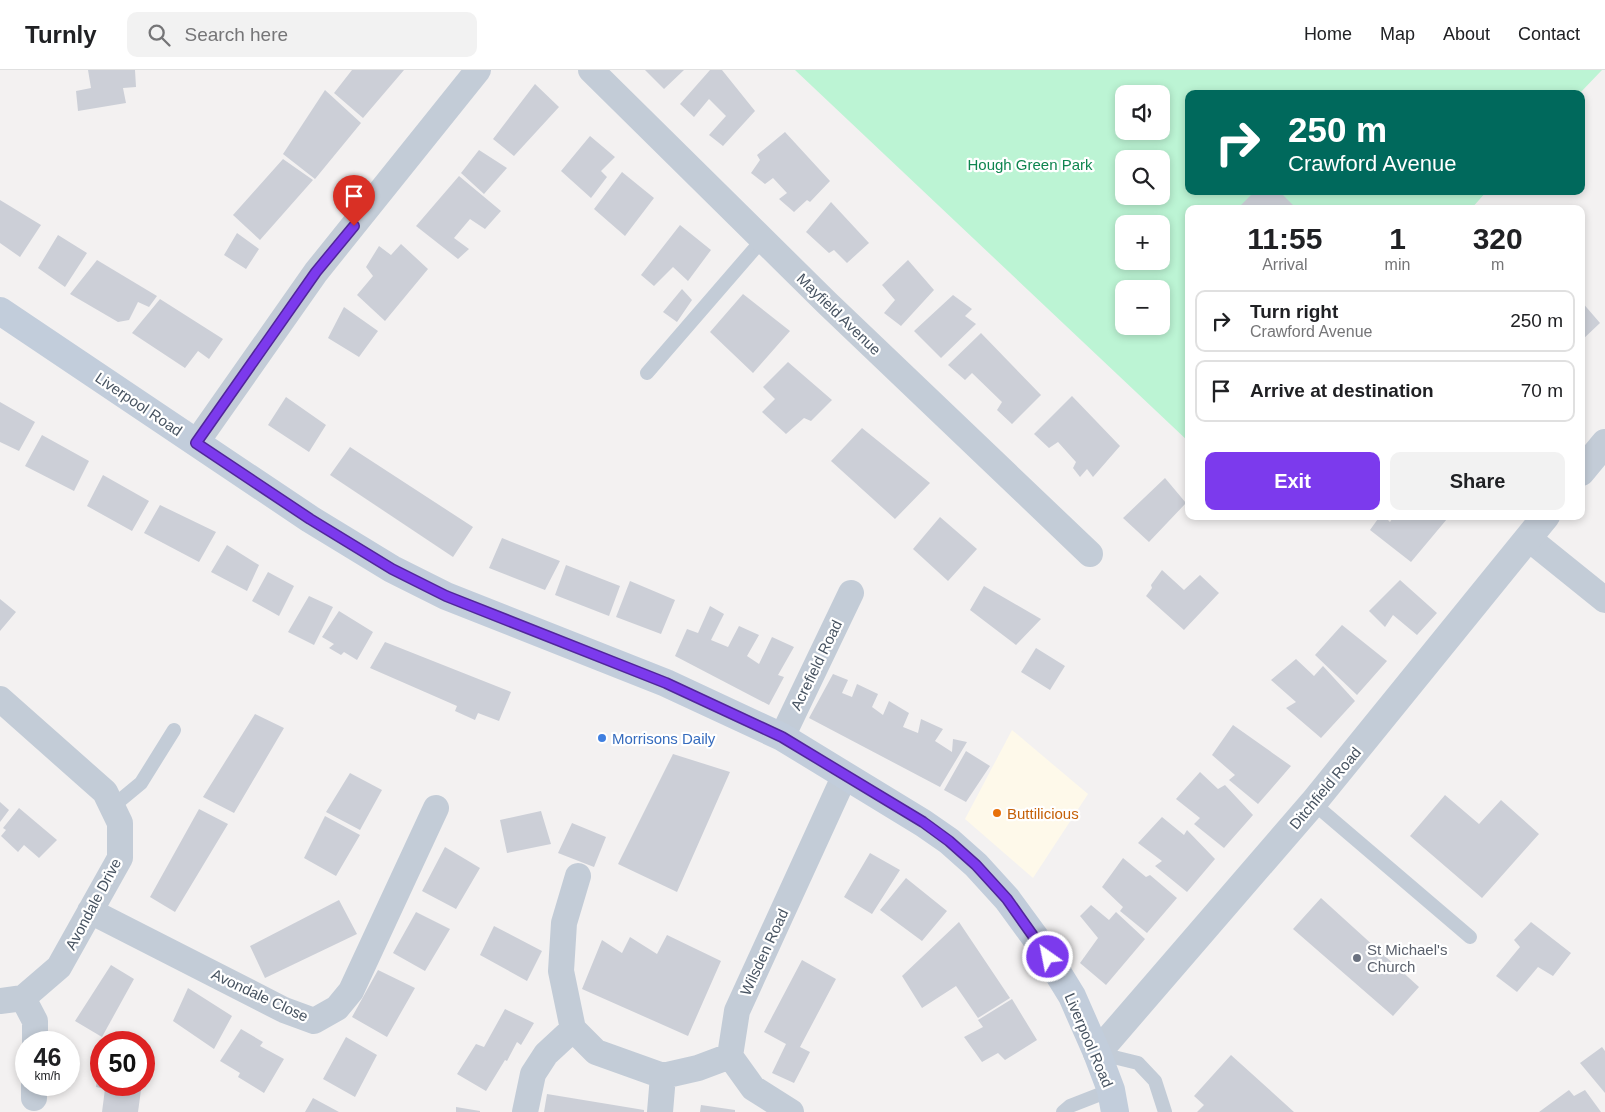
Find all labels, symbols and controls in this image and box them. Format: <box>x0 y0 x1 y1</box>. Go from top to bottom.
search box <box>127 12 477 57</box>
text: Turnly <box>25 21 97 48</box>
icon: search <box>145 21 173 49</box>
text: Search here <box>185 24 288 45</box>
text: Home <box>1304 24 1352 44</box>
text: Map <box>1380 24 1415 44</box>
text: About <box>1443 24 1490 44</box>
text: Contact <box>1518 24 1580 44</box>
map controls <box>1115 85 1170 335</box>
button: sound <box>1115 85 1170 140</box>
icon: right <box>1205 110 1270 175</box>
text: 250 m <box>1288 110 1387 149</box>
button: search <box>1115 150 1170 205</box>
text: Crawford Avenue <box>1288 151 1456 176</box>
park label: Hough Green Park <box>967 156 1093 173</box>
pin <box>333 175 375 226</box>
icon: arrive <box>340 182 368 210</box>
button: + <box>1115 215 1170 270</box>
text: 11:55 <box>1247 222 1322 255</box>
text: 1 <box>1389 222 1406 255</box>
text: 320 <box>1473 222 1523 255</box>
text: Arrival <box>1262 256 1307 273</box>
text: min <box>1385 256 1410 273</box>
text: m <box>1491 256 1504 273</box>
street label: Mayfield Avenue <box>794 270 884 358</box>
button: − <box>1115 280 1170 335</box>
text: Turn right <box>1250 301 1338 322</box>
icon: right <box>1207 307 1235 335</box>
text: 250 m <box>1510 310 1563 331</box>
text: Crawford Avenue <box>1250 323 1372 340</box>
street label: Liverpool Road <box>92 369 186 439</box>
icon: arrive <box>1207 377 1235 405</box>
text: Arrive at destination <box>1250 380 1434 401</box>
text: 70 m <box>1521 380 1563 401</box>
button: Exit <box>1205 452 1380 510</box>
button: Share <box>1390 452 1565 510</box>
street label: Acrefield Road <box>787 617 845 713</box>
place label: Morrisons Daily <box>612 730 716 747</box>
marker: Morrisons Daily <box>596 732 608 744</box>
street label: Ditchfield Road <box>1286 744 1364 832</box>
place label: Buttilicious <box>1007 805 1079 822</box>
marker: Buttilicious <box>991 807 1003 819</box>
street label: Avondale Drive <box>62 855 124 953</box>
street label: Wilsden Road <box>737 906 791 998</box>
position arrow <box>1021 930 1073 982</box>
place label: St Michael's Church <box>1367 941 1447 975</box>
marker: St Michael's Church <box>1351 952 1363 964</box>
street label: Avondale Close <box>209 965 311 1025</box>
street label: Liverpool Road <box>1061 990 1117 1090</box>
speed limit sign: 50 <box>90 1031 155 1096</box>
text: 46 <box>34 1043 61 1071</box>
text: km/h <box>34 1069 61 1083</box>

